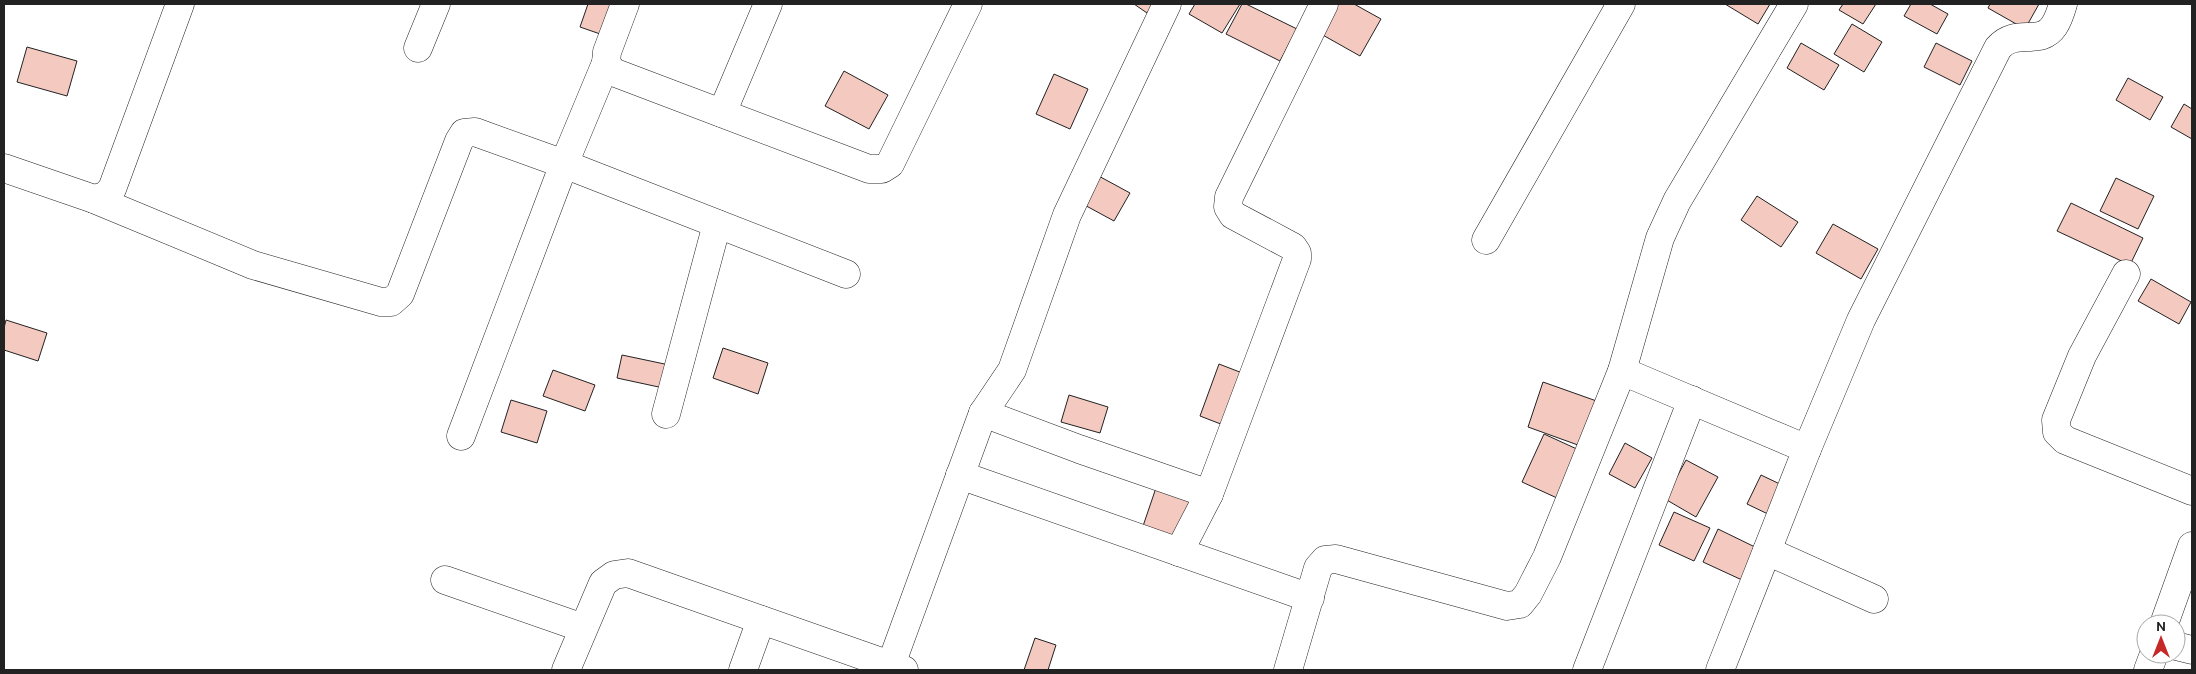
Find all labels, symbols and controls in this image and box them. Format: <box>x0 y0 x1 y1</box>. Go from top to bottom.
north arrow <box>2136 614 2186 664</box>
text: N <box>2156 619 2166 636</box>

